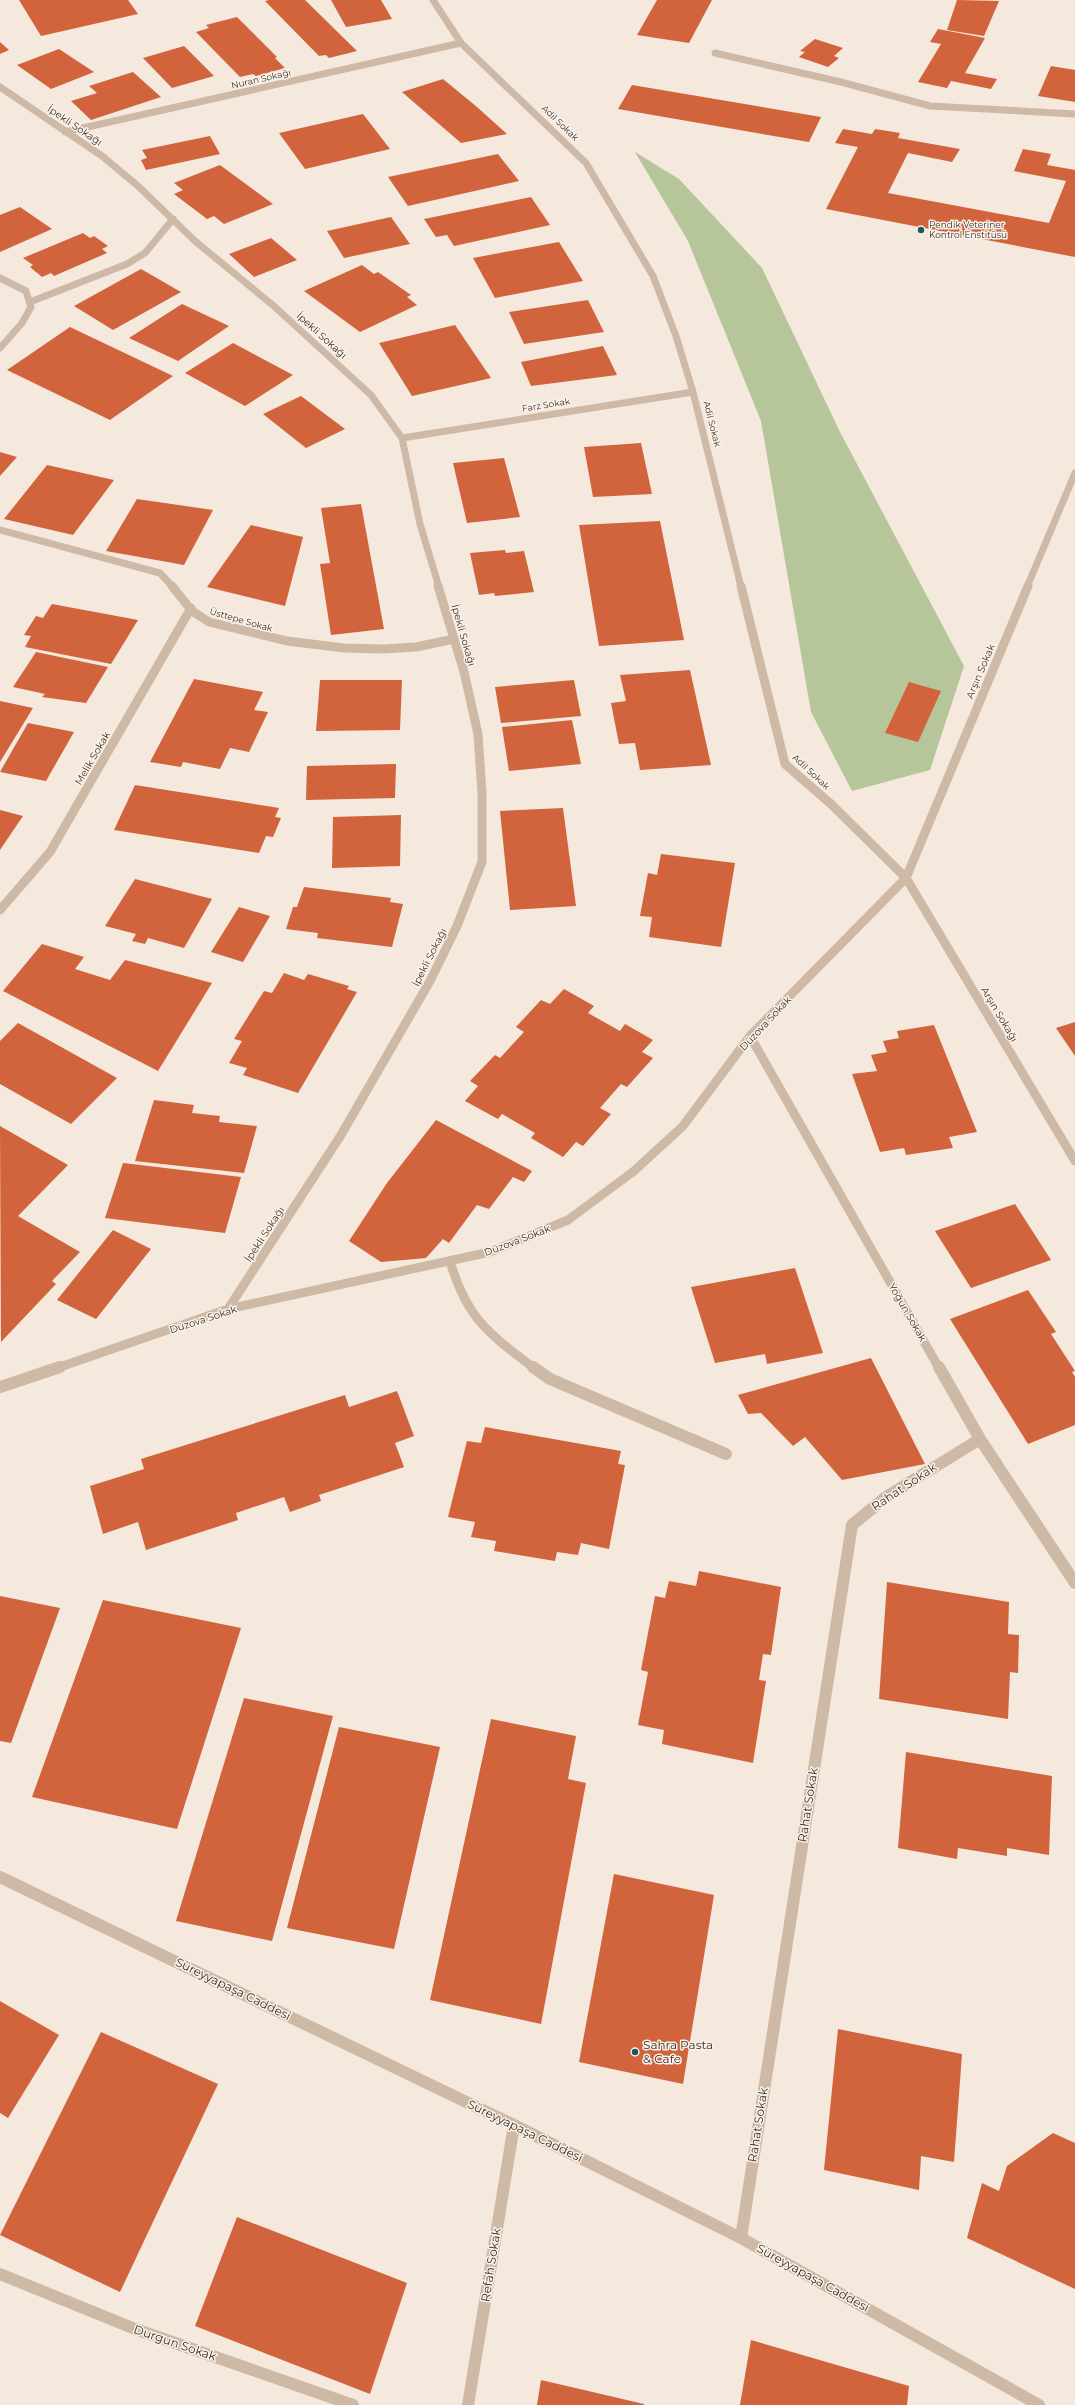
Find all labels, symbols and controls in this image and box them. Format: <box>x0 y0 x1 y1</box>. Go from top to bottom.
street label: Nuran Sokağı <box>230 66 292 91</box>
street label: İpekli Sokağı <box>45 102 105 149</box>
street label: Adil Sokak <box>540 102 581 143</box>
place label: Pendik Veteriner Kontrol Enstitüsü <box>929 219 1007 240</box>
marker: Pendik Veteriner Kontrol Enstitüsü <box>916 225 926 235</box>
street label: İpekli Sokağı <box>294 309 350 361</box>
street label: Farz Sokak <box>521 395 571 414</box>
street label: Adil Sokak <box>701 400 724 449</box>
street label: İpekli Sokağı <box>449 603 479 667</box>
street label: Üsttepe Sokak <box>208 605 275 634</box>
street label: Arşın Sokak <box>963 642 998 701</box>
street label: Melik Sokak <box>72 729 113 787</box>
street label: Adil Sokak <box>790 752 833 792</box>
street label: İpekli Sokağı <box>409 926 450 988</box>
street label: Arşın Sokağı <box>978 984 1021 1044</box>
street label: Düzova Sokak <box>737 993 794 1053</box>
street label: İpekli Sokağı <box>242 1204 287 1264</box>
street label: Düzova Sokak <box>482 1222 552 1259</box>
street label: Yoğun Sokak <box>886 1281 929 1344</box>
street label: Düzova Sokak <box>168 1302 238 1336</box>
street label: Rahat Sokak <box>868 1459 940 1514</box>
street label: Rahat Sokak <box>794 1766 821 1843</box>
street label: Süreyyapaşa Caddesi <box>173 1954 293 2023</box>
place label: Sahra Pasta & Cafe <box>643 2037 713 2066</box>
marker: Sahra Pasta & Cafe <box>630 2047 640 2057</box>
street label: Rahat Sokak <box>744 2086 771 2163</box>
street label: Süreyyapaşa Caddesi <box>465 2096 585 2165</box>
street label: Refah Sokak <box>477 2226 504 2303</box>
street label: Süreyyapaşa Caddesi <box>754 2240 872 2315</box>
street label: Durgun Sokak <box>132 2321 219 2364</box>

